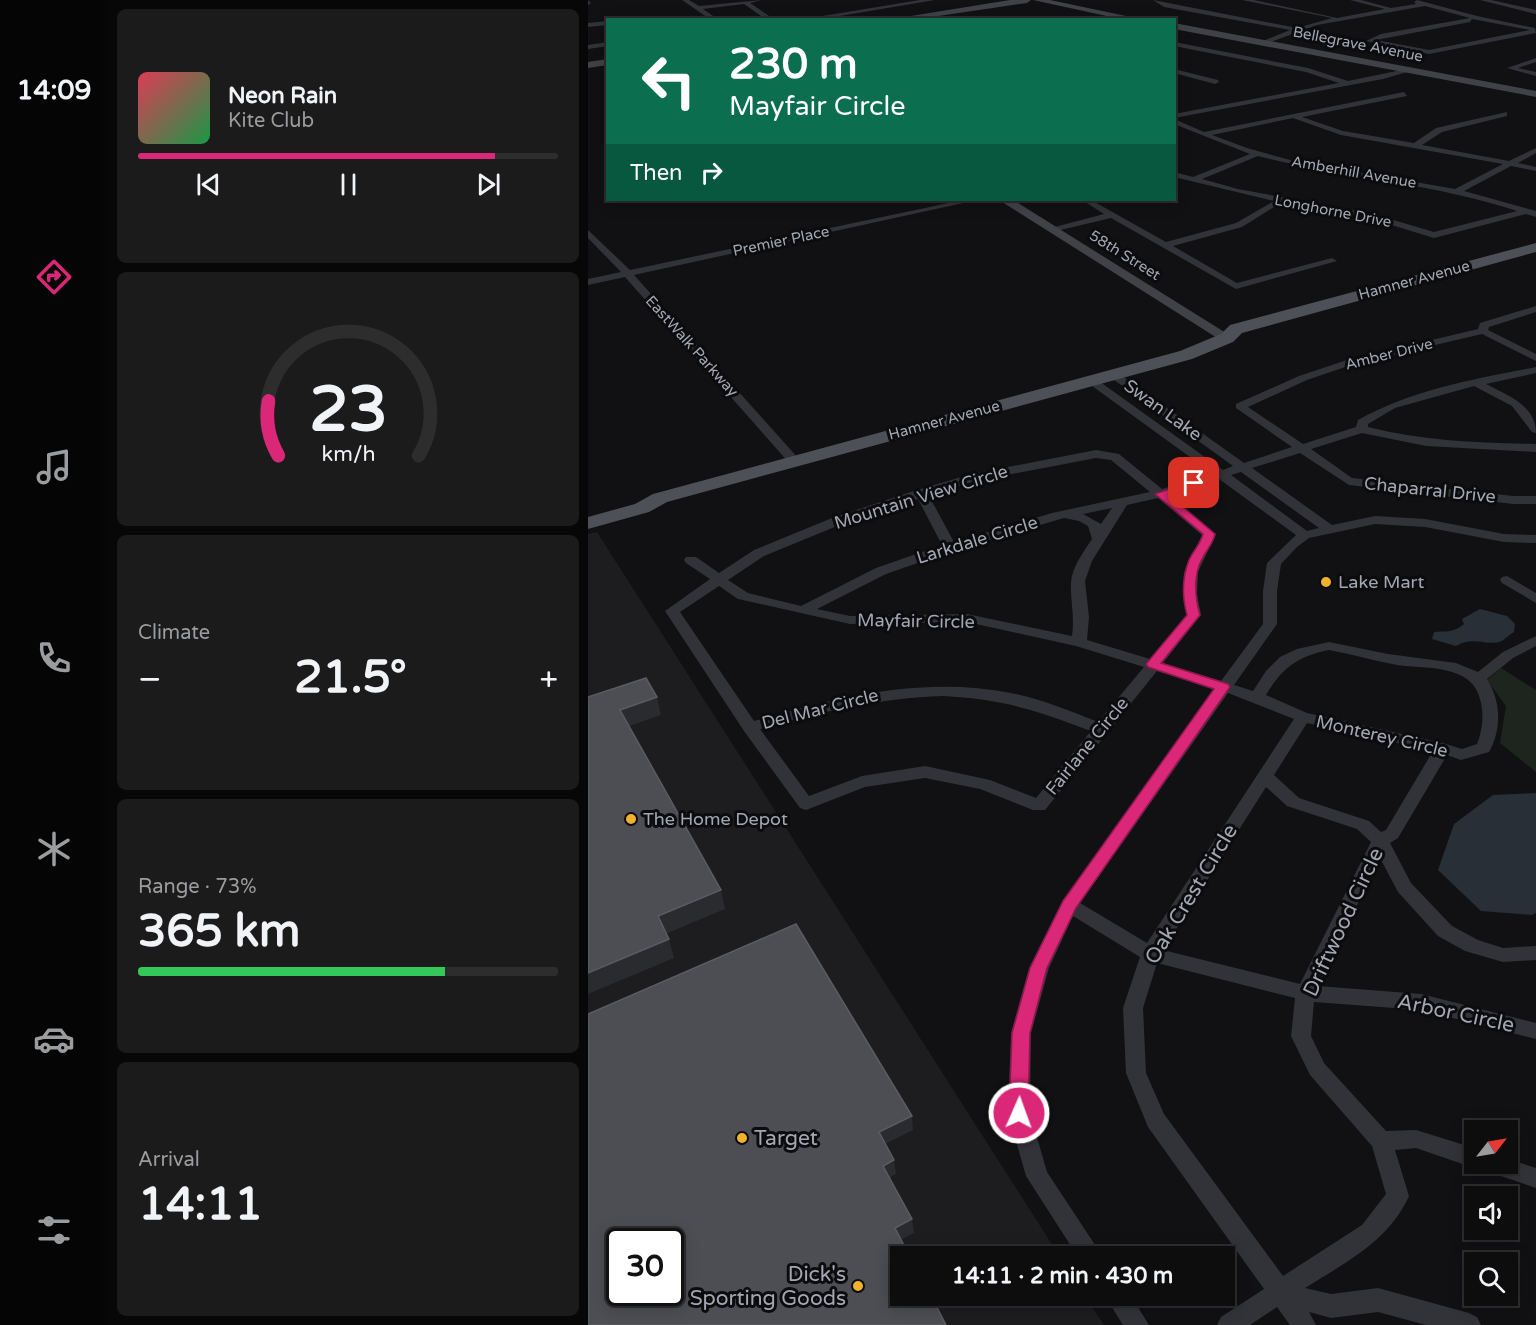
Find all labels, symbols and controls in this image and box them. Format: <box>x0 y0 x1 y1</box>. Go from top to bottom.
street label: Bellegrave Avenue <box>1291 23 1425 65</box>
text: 230 m <box>729 39 858 90</box>
icon: left <box>630 42 708 120</box>
text: 14:09 <box>17 74 91 107</box>
text: Neon Rain <box>228 83 337 109</box>
text: Mayfair Circle <box>729 90 905 123</box>
text: Kite Club <box>228 109 314 133</box>
street label: Amberhill Avenue <box>1290 152 1418 192</box>
icon: right <box>695 156 728 189</box>
text: Then <box>630 160 683 186</box>
icon: previous <box>192 168 225 201</box>
icon: pause <box>332 168 365 201</box>
icon: next <box>472 168 505 201</box>
street label: Longhorne Drive <box>1273 191 1393 231</box>
street label: Premier Place <box>731 222 831 260</box>
street label: 58th Street <box>1086 226 1164 284</box>
icon: directions <box>33 256 75 298</box>
street label: Hamner Avenue <box>1356 256 1472 304</box>
street label: EastWalk Parkway <box>642 292 742 400</box>
street label: Amber Drive <box>1343 334 1435 374</box>
text: 23 <box>309 373 387 448</box>
street label: Swan Lake <box>1120 374 1206 446</box>
street label: Hamner Avenue <box>886 396 1002 444</box>
text: km/h <box>321 442 375 468</box>
icon: music <box>33 446 75 488</box>
pin <box>1168 457 1219 508</box>
street label: Mountain View Circle <box>831 460 1011 534</box>
icon: arrive <box>1177 466 1210 499</box>
street label: Chaparral Drive <box>1363 472 1497 508</box>
street label: Larkdale Circle <box>914 511 1040 569</box>
place label: Lake Mart <box>1338 571 1424 593</box>
marker: Lake Mart <box>1319 575 1333 589</box>
street label: Mayfair Circle <box>857 609 975 633</box>
text: Climate <box>138 621 210 645</box>
icon: phone <box>33 637 75 679</box>
text: 21.5° <box>294 651 407 705</box>
text: − <box>138 660 162 699</box>
text: + <box>539 660 558 699</box>
street label: Del Mar Circle <box>759 684 881 734</box>
street label: Fairlane Circle <box>1041 693 1133 799</box>
street label: Monterey Circle <box>1314 710 1450 762</box>
place label: The Home Depot <box>643 808 788 830</box>
marker: The Home Depot <box>624 812 638 826</box>
street label: Oak Crest Circle <box>1140 820 1243 969</box>
icon: climate <box>33 828 75 870</box>
street label: Driftwood Circle <box>1298 844 1389 1001</box>
text: Range · 73% <box>138 875 257 899</box>
text: 365 km <box>138 905 300 959</box>
street label: Arbor Circle <box>1395 989 1517 1038</box>
icon: car <box>33 1018 75 1060</box>
position arrow <box>987 1081 1051 1145</box>
north arrow <box>1464 1120 1518 1174</box>
map controls <box>1464 1120 1518 1306</box>
place label: Target <box>754 1126 818 1151</box>
marker: Target <box>735 1131 749 1145</box>
text: Arrival <box>138 1148 200 1172</box>
text: 14:11 <box>138 1178 263 1232</box>
button: sound <box>1464 1186 1518 1240</box>
icon: filters <box>33 1209 75 1251</box>
speed limit sign: 30 <box>606 1228 684 1306</box>
button: search <box>1464 1252 1518 1306</box>
place label: Dick's Sporting Goods <box>690 1262 846 1311</box>
text: 14:11 · 2 min · 430 m <box>952 1263 1173 1289</box>
marker: Dick's Sporting Goods <box>851 1279 865 1293</box>

